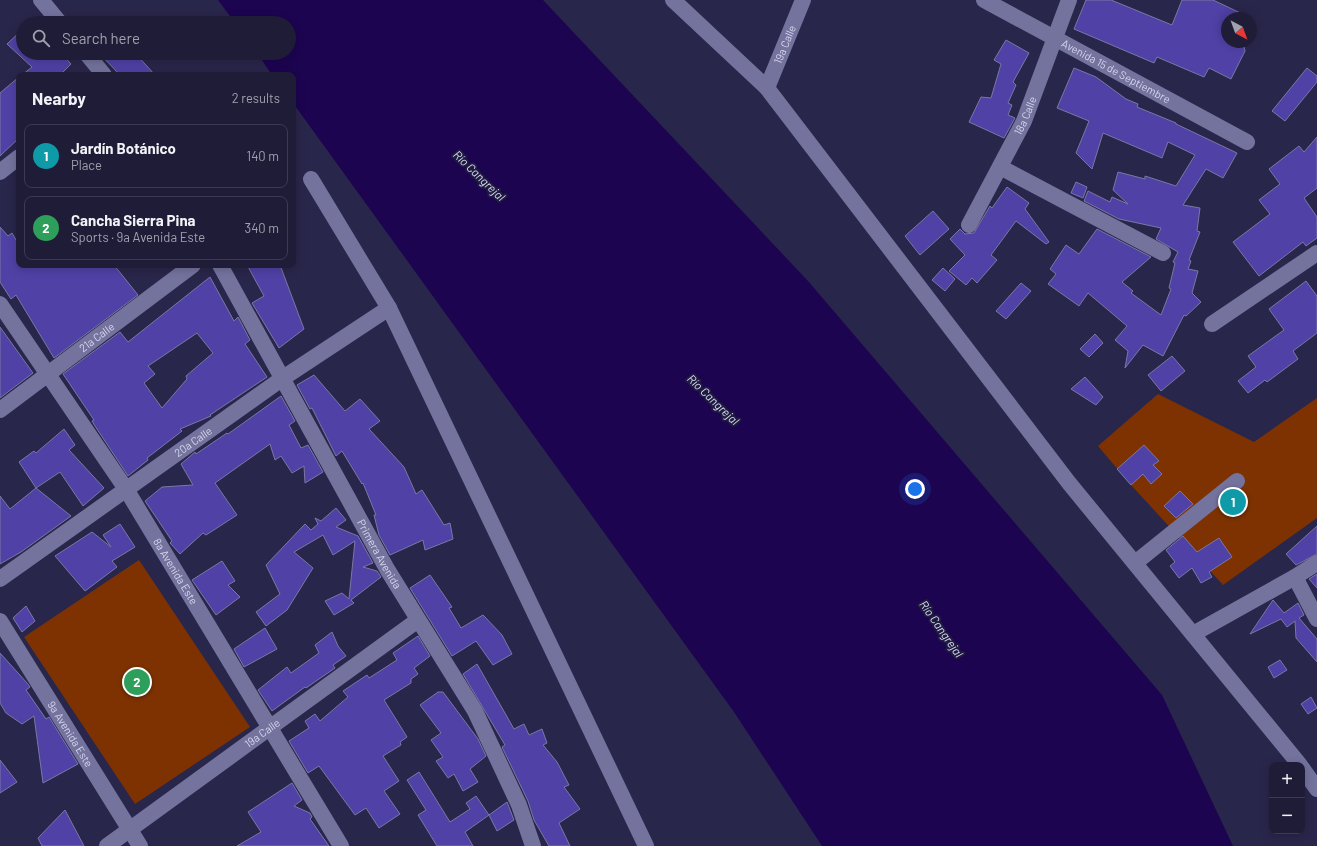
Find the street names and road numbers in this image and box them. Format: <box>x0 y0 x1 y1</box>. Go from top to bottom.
street label: 19a Calle <box>771 23 798 66</box>
street label: Avenida 15 de Septiembre <box>1060 36 1173 106</box>
street label: 18a Calle <box>1011 94 1039 137</box>
street label: 21a Calle <box>76 319 117 354</box>
street label: 20a Calle <box>172 423 214 459</box>
street label: Primera Avenida <box>355 517 405 591</box>
street label: 8a Avenida Este <box>151 536 201 607</box>
street label: 9a Avenida Este <box>45 698 96 769</box>
street label: 19a Calle <box>242 715 282 750</box>

